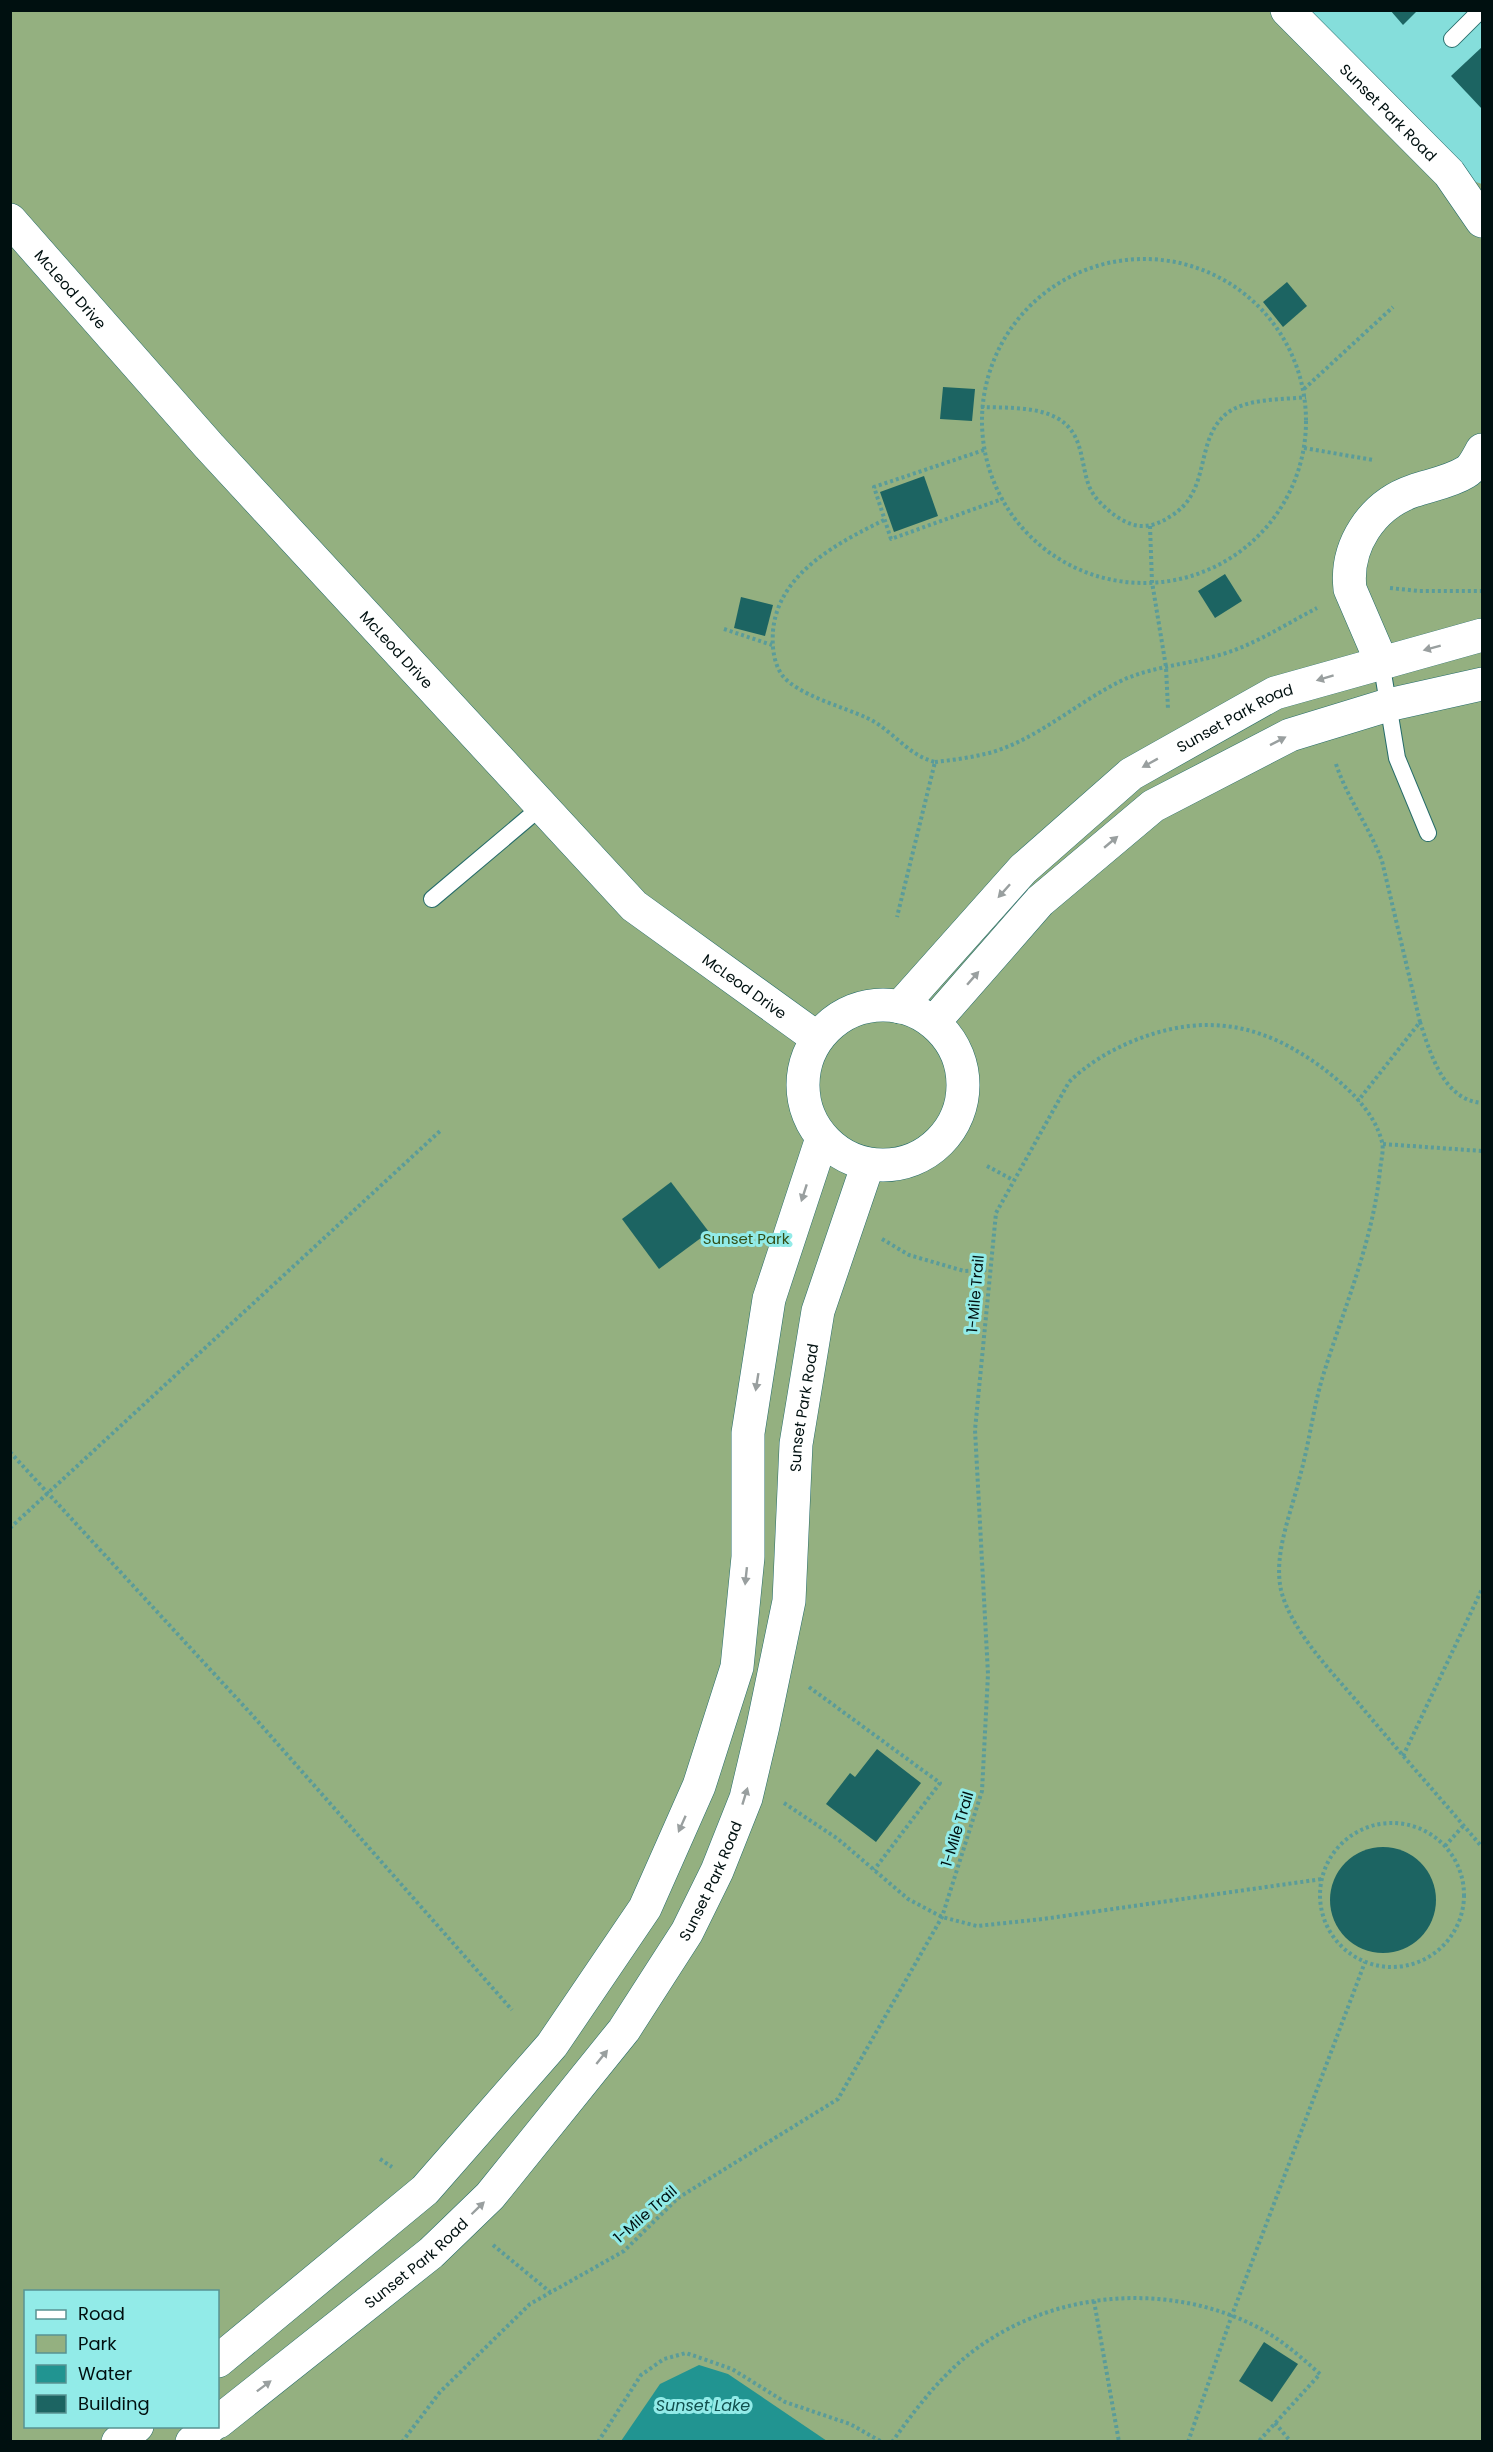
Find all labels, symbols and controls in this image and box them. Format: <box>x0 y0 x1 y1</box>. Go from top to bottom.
street label: Sunset Park Road <box>1335 59 1442 166</box>
street label: McLeod Drive <box>30 245 111 333</box>
street label: McLeod Drive <box>356 606 438 693</box>
one-way arrow <box>1423 644 1441 653</box>
one-way arrow <box>1316 674 1334 683</box>
street label: Sunset Park Road <box>1172 678 1295 757</box>
one-way arrow <box>1269 737 1286 746</box>
one-way arrow <box>1142 758 1159 768</box>
one-way arrow <box>1103 835 1119 848</box>
one-way arrow <box>998 883 1011 898</box>
street label: McLeod Drive <box>698 948 791 1023</box>
one-way arrow <box>966 971 979 986</box>
one-way arrow <box>798 1184 808 1202</box>
park label: Sunset Park <box>703 1228 790 1249</box>
street label: 1-Mile Trail <box>961 1254 989 1334</box>
street label: Sunset Park Road <box>784 1342 823 1472</box>
one-way arrow <box>752 1373 761 1392</box>
one-way arrow <box>741 1567 751 1586</box>
one-way arrow <box>741 1787 750 1805</box>
street label: 1-Mile Trail <box>936 1789 978 1869</box>
one-way arrow <box>677 1816 687 1834</box>
street label: Sunset Park Road <box>673 1818 746 1945</box>
one-way arrow <box>595 2050 608 2065</box>
street label: 1-Mile Trail <box>609 2181 681 2247</box>
one-way arrow <box>471 2201 485 2215</box>
street label: Sunset Park Road <box>360 2213 472 2313</box>
legend <box>24 2290 219 2428</box>
text: Road <box>78 2301 125 2326</box>
text: Park <box>78 2331 117 2356</box>
text: Water <box>78 2361 132 2386</box>
one-way arrow <box>256 2380 272 2393</box>
text: Building <box>78 2391 150 2416</box>
water label: Sunset Lake <box>656 2394 750 2417</box>

